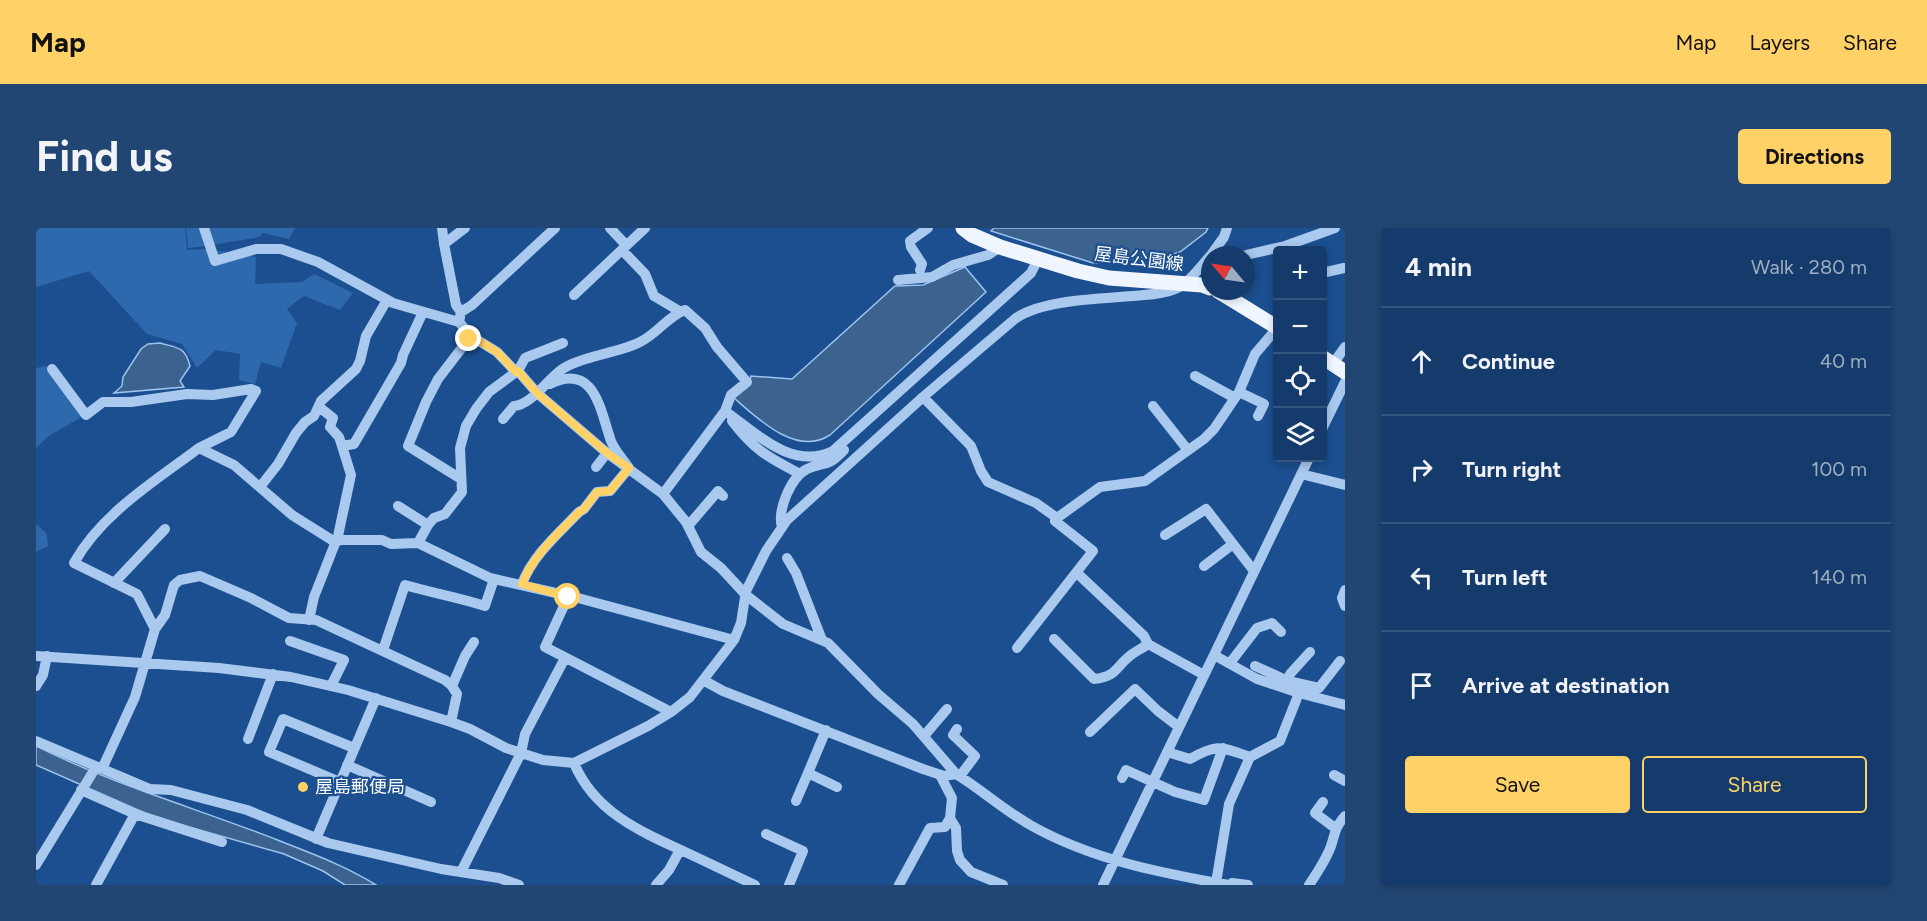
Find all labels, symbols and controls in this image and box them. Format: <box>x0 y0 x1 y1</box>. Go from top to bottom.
text: Map <box>30 25 86 59</box>
text: Map <box>1676 30 1716 55</box>
text: Layers <box>1749 30 1810 55</box>
text: Share <box>1843 30 1897 55</box>
button: Directions <box>1738 129 1891 184</box>
text: Find us <box>36 131 173 182</box>
street label: 屋島公園線 <box>1093 243 1185 275</box>
north arrow <box>1201 246 1255 300</box>
map controls <box>1273 246 1327 462</box>
button: + <box>1273 246 1327 300</box>
text: 4 min <box>1405 251 1472 283</box>
text: Walk · 280 m <box>1751 255 1867 279</box>
button: − <box>1273 300 1327 354</box>
route end <box>455 325 481 351</box>
icon: ahead <box>1405 345 1438 378</box>
text: Continue <box>1462 348 1555 375</box>
text: 40 m <box>1820 349 1867 373</box>
button: locate <box>1273 354 1327 408</box>
button: layers <box>1273 408 1327 462</box>
icon: right <box>1405 453 1438 486</box>
text: Turn right <box>1462 456 1561 483</box>
text: 100 m <box>1811 457 1867 481</box>
icon: left <box>1405 561 1438 594</box>
text: Turn left <box>1462 564 1548 591</box>
text: 140 m <box>1812 565 1867 589</box>
route start <box>554 583 580 609</box>
icon: arrive <box>1405 669 1438 702</box>
text: Arrive at destination <box>1462 672 1670 699</box>
button: Save <box>1405 756 1630 813</box>
button: Share <box>1642 756 1867 813</box>
place label: 屋島郵便局 <box>315 776 405 798</box>
marker: 屋島郵便局 <box>296 780 310 794</box>

